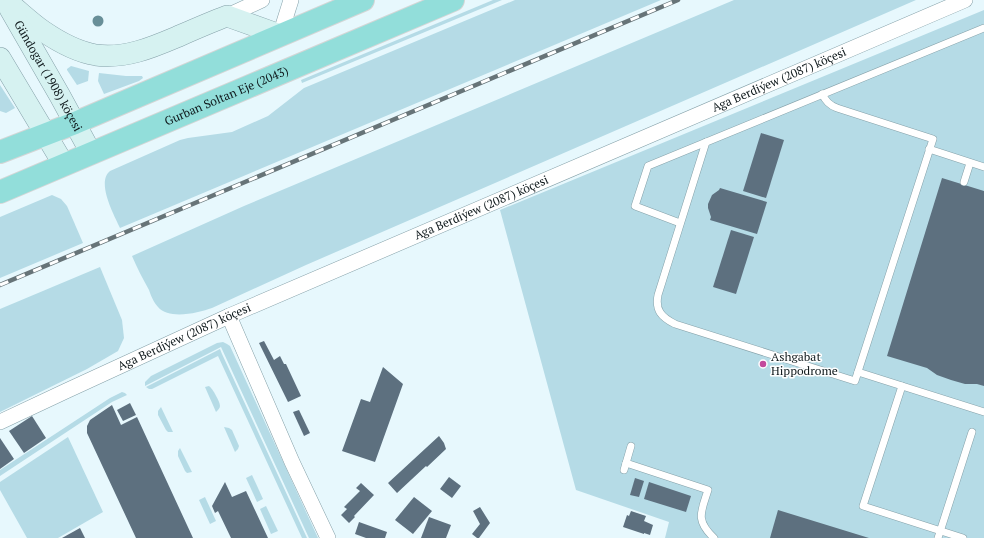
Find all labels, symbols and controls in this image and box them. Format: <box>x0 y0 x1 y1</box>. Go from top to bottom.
street label: Gündogar (1908) köçesi <box>11 17 86 134</box>
street label: Aga Berdiýew (2087) köçesi <box>709 44 849 115</box>
street label: Gurban Soltan Eje (2043) <box>162 63 290 128</box>
street label: Aga Berdiýew (2087) köçesi <box>412 172 551 243</box>
street label: Aga Berdiýew (2087) köçesi <box>115 299 253 373</box>
place label: Ashgabat Hippodrome <box>771 349 838 378</box>
marker: Ashgabat Hippodrome <box>758 359 768 369</box>

